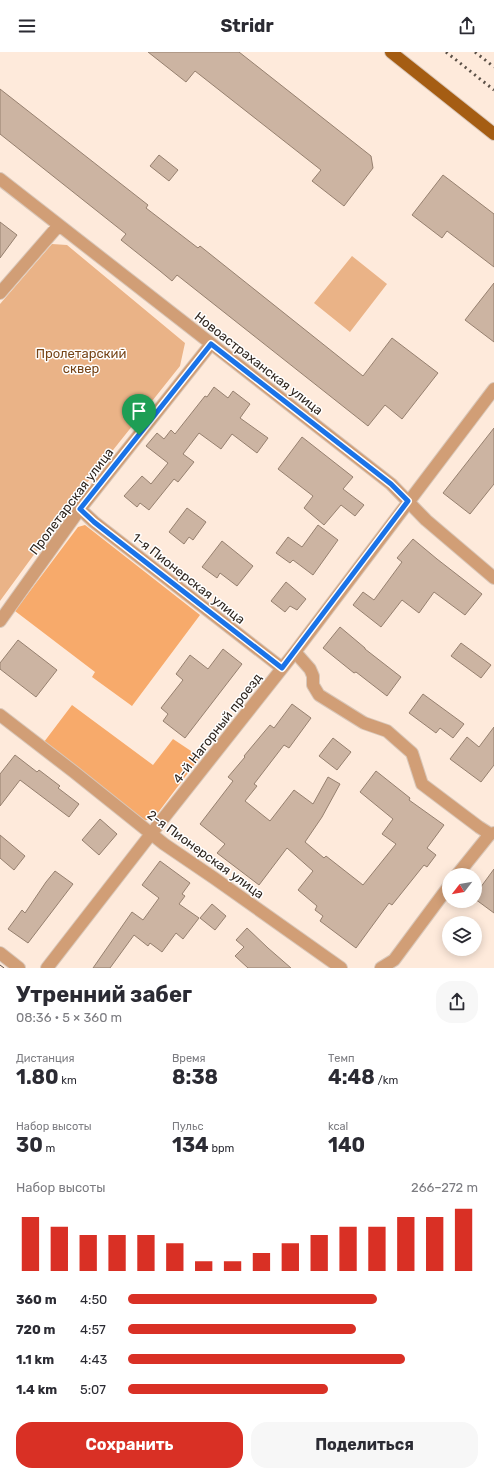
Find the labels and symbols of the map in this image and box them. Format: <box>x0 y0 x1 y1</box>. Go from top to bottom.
street label: Новоастраханская улица <box>192 309 326 418</box>
park label: Пролетарский сквер <box>36 346 126 376</box>
pin <box>122 394 156 435</box>
street label: Пролетарская улица <box>26 445 116 558</box>
street label: 1-я Пионерская улица <box>129 530 248 627</box>
street label: 4-й Нагорный проезд <box>170 670 265 786</box>
street label: 2-я Пионерская улица <box>144 807 267 902</box>
north arrow <box>442 868 482 908</box>

